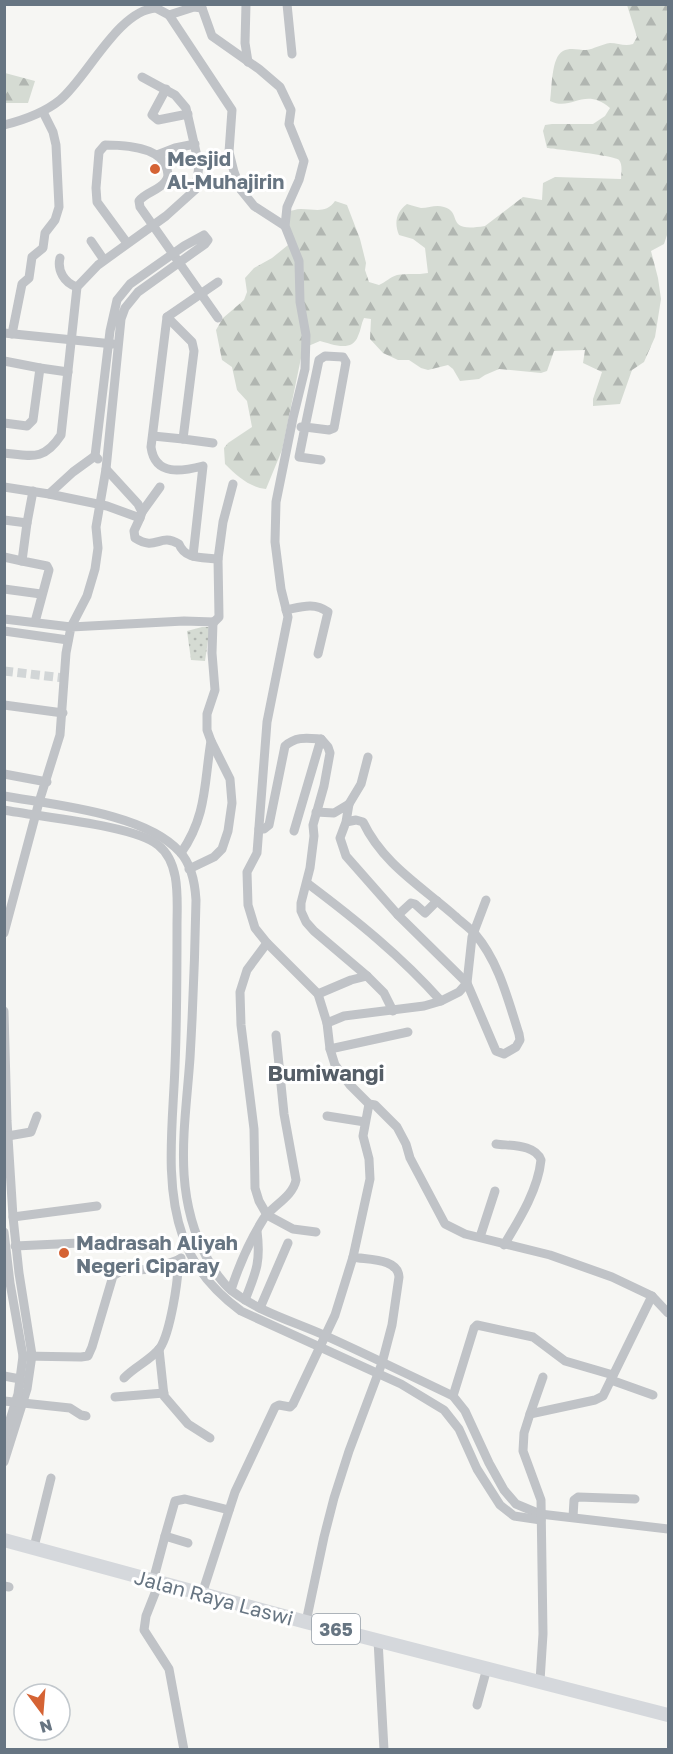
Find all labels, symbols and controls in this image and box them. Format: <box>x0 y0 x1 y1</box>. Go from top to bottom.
place label: Mesjid Al-Muhajirin <box>167 146 284 193</box>
marker: Mesjid Al-Muhajirin <box>148 162 162 176</box>
district label: Bumiwangi <box>267 1059 385 1086</box>
place label: Madrasah Aliyah Negeri Ciparay <box>76 1230 238 1277</box>
marker: Madrasah Aliyah Negeri Ciparay <box>57 1246 71 1260</box>
street label: Jalan Raya Laswi <box>132 1564 296 1630</box>
road number: 365 <box>312 1614 360 1644</box>
north arrow <box>12 1682 72 1742</box>
text: N <box>38 1715 55 1738</box>

